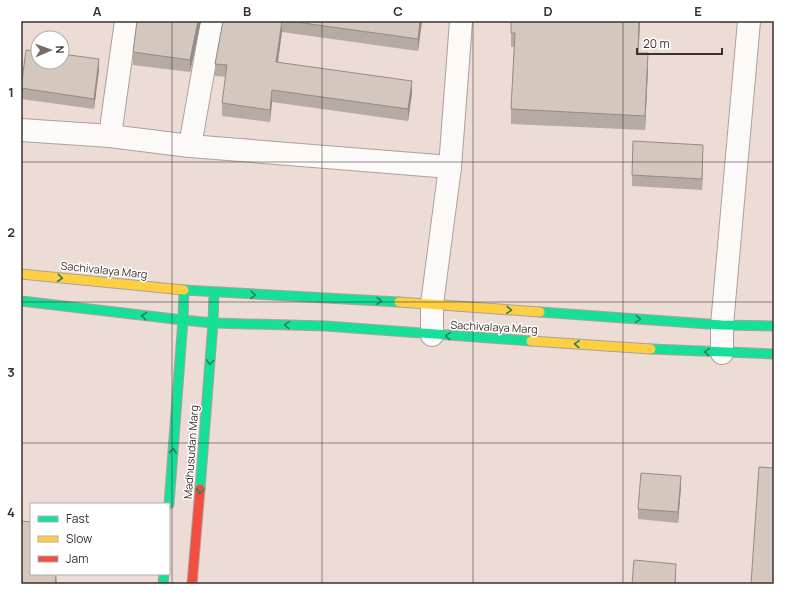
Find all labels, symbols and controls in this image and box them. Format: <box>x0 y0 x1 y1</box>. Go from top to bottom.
text: A <box>93 2 102 20</box>
text: B <box>243 2 251 20</box>
text: C <box>393 2 403 20</box>
text: D <box>543 2 553 20</box>
text: E <box>694 2 702 20</box>
north arrow <box>30 30 70 70</box>
scale bar <box>637 30 722 56</box>
text: 20 m <box>643 35 670 52</box>
text: N <box>53 45 68 54</box>
text: 1 <box>8 83 14 101</box>
text: 2 <box>7 223 15 241</box>
street label: Sachivalaya Marg <box>60 257 148 282</box>
one-way arrow <box>57 273 63 282</box>
one-way arrow <box>250 291 256 300</box>
one-way arrow <box>376 297 382 306</box>
one-way arrow <box>506 305 512 314</box>
one-way arrow <box>141 312 147 321</box>
one-way arrow <box>635 314 641 323</box>
street label: Sachivalaya Marg <box>450 317 538 336</box>
one-way arrow <box>284 321 290 329</box>
one-way arrow <box>444 332 451 341</box>
one-way arrow <box>574 340 580 348</box>
one-way arrow <box>704 347 710 356</box>
one-way arrow <box>205 359 214 365</box>
text: 3 <box>7 363 15 381</box>
street label: Madhusudan Marg <box>180 404 201 499</box>
one-way arrow <box>169 448 178 454</box>
one-way arrow <box>195 488 204 494</box>
text: 4 <box>7 503 15 521</box>
legend <box>30 503 170 575</box>
text: Fast <box>66 510 90 527</box>
text: Slow <box>66 530 92 547</box>
text: Jam <box>66 550 88 567</box>

